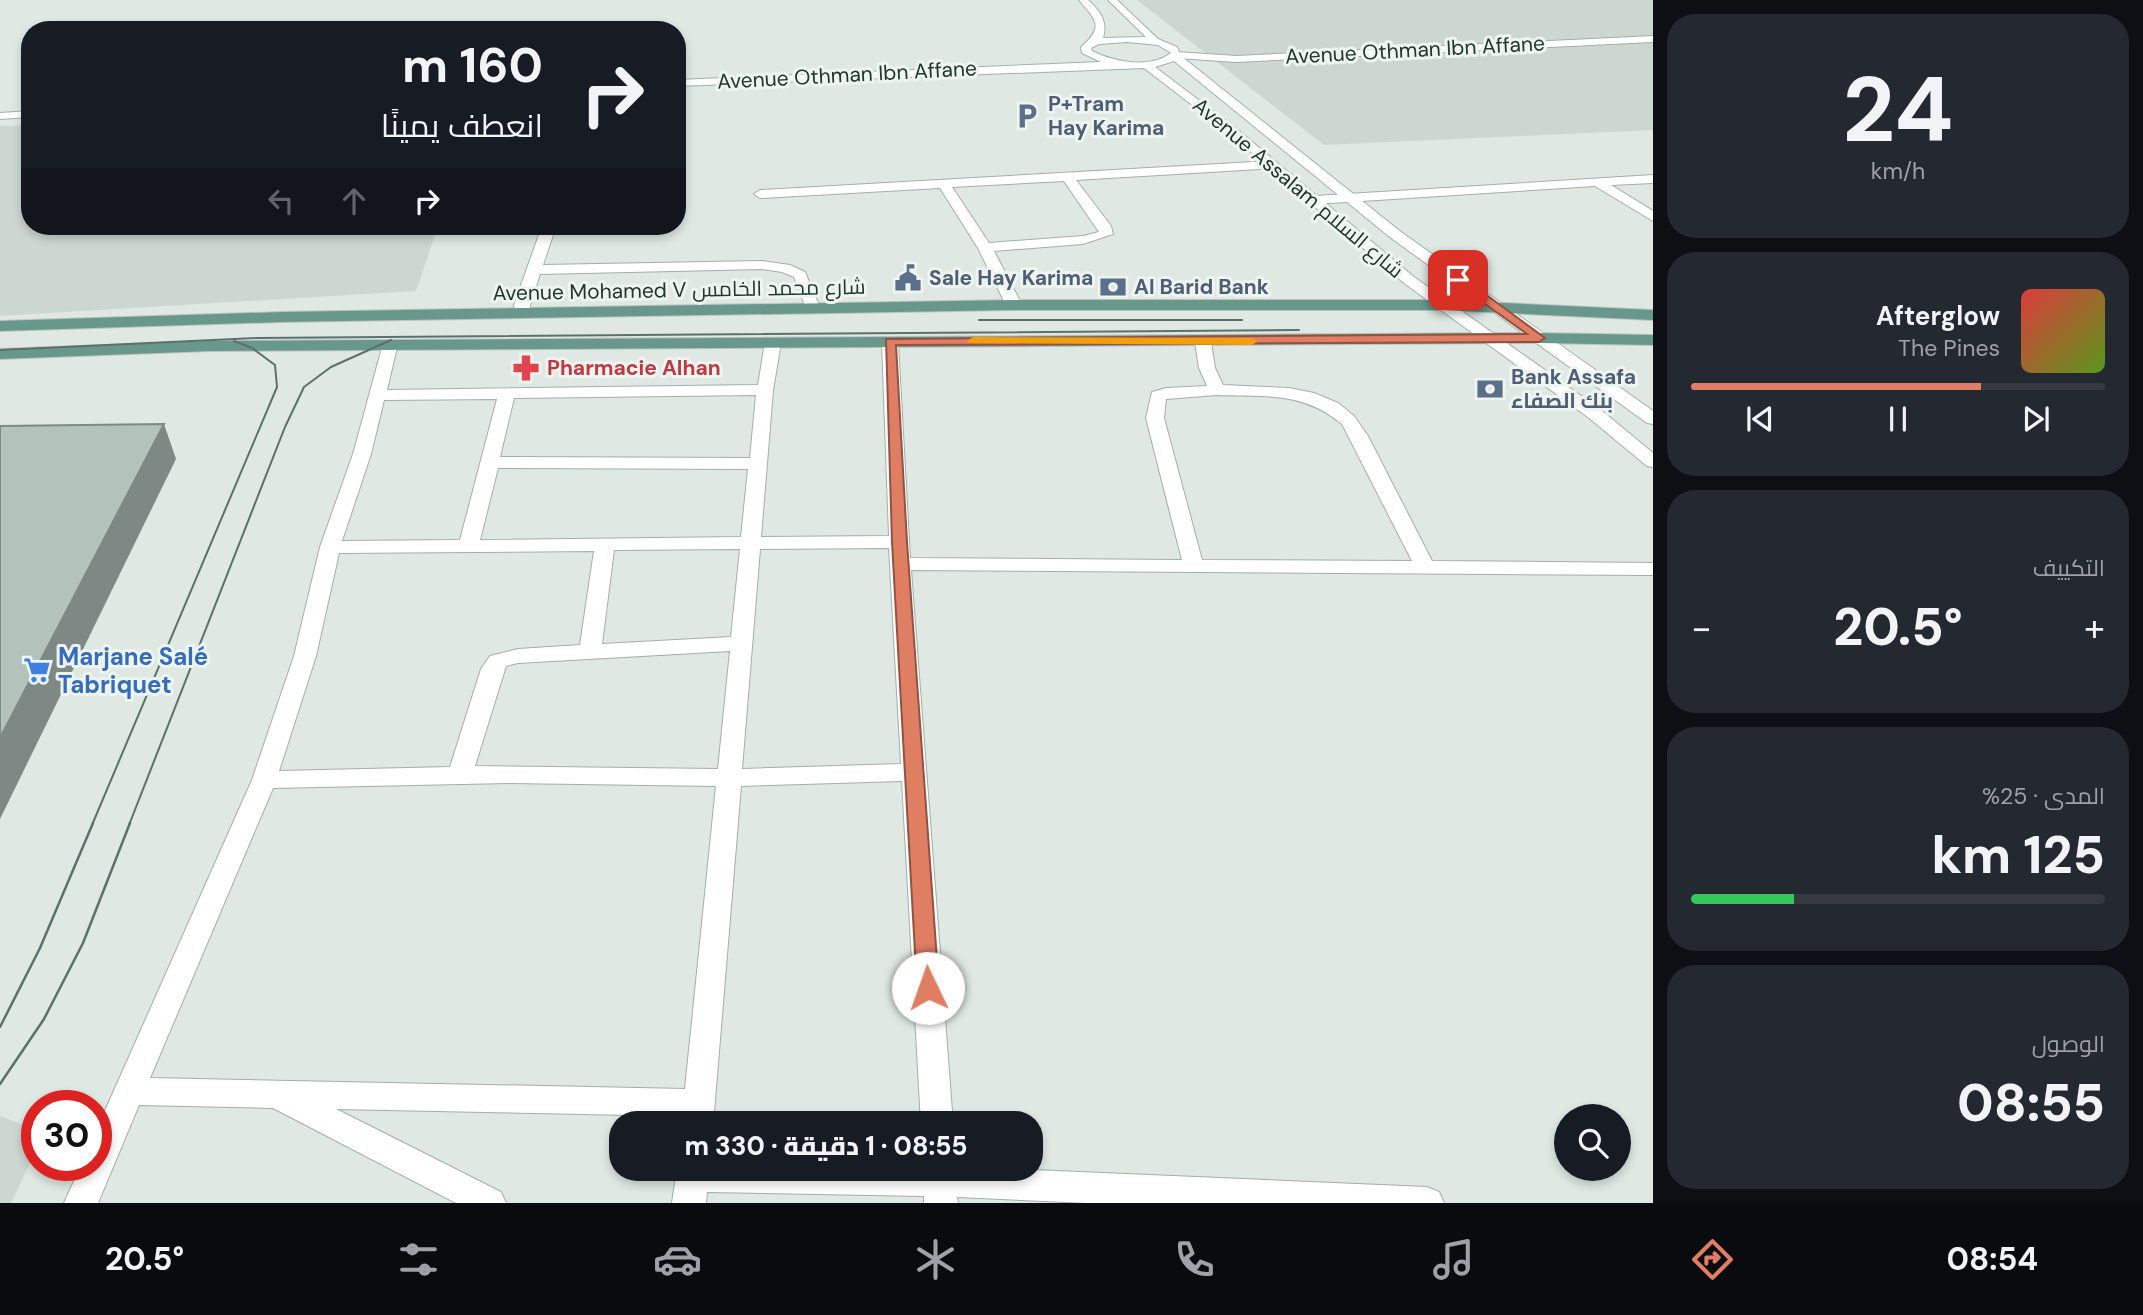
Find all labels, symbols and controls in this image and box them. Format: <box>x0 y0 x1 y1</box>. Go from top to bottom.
street label: Avenue Othman Ibn Affane <box>1285 29 1546 71</box>
text: 160 m <box>402 33 543 97</box>
icon: right <box>567 49 658 140</box>
text: 24 <box>1842 51 1954 169</box>
street label: Avenue Othman Ibn Affane <box>717 54 978 96</box>
place label: P+Tram Hay Karima <box>1048 90 1164 142</box>
street label: Avenue Assalam شارع السلام <box>1187 92 1409 284</box>
parking icon: P+Tram Hay Karima <box>1012 101 1042 131</box>
text: انعطف يمينًا <box>381 105 543 147</box>
text: km/h <box>1871 156 1925 186</box>
icon: left <box>262 182 300 220</box>
icon: ahead <box>335 182 373 220</box>
icon: right <box>408 182 446 220</box>
pin <box>1428 250 1488 310</box>
icon: arrive <box>1439 261 1477 299</box>
public building icon: Sale Hay Karima <box>893 263 923 293</box>
place label: Sale Hay Karima <box>929 264 1093 292</box>
bank icon: Al Barid Bank <box>1098 272 1128 302</box>
street label: Avenue Mohamed V شارع محمد الخامس <box>492 273 866 307</box>
place label: Al Barid Bank <box>1134 273 1269 301</box>
text: Afterglow <box>1876 299 2000 333</box>
text: The Pines <box>1898 333 2000 363</box>
pharmacy icon: Pharmacie Alhan <box>511 353 541 383</box>
place label: Pharmacie Alhan <box>547 354 721 382</box>
place label: Bank Assafa بنك الصفاء <box>1511 363 1636 415</box>
bank icon: Bank Assafa بنك الصفاء <box>1475 374 1505 404</box>
icon: previous <box>1741 400 1779 438</box>
icon: pause <box>1879 400 1917 438</box>
icon: next <box>2017 400 2055 438</box>
text: التكييف <box>2033 553 2105 583</box>
text: 20.5° <box>1833 593 1963 661</box>
text: − <box>1691 603 1712 653</box>
text: + <box>2084 603 2105 653</box>
place label: Marjane Salé Tabriquet <box>58 641 208 700</box>
supermarket icon: Marjane Salé Tabriquet <box>22 655 52 685</box>
text: المدى · 25% <box>1982 781 2105 811</box>
text: 125 km <box>1932 821 2105 889</box>
position arrow <box>891 951 965 1025</box>
text: الوصول <box>2032 1029 2105 1059</box>
text: 08:55 <box>1957 1069 2105 1137</box>
speed limit sign: 30 <box>21 1090 112 1181</box>
map controls <box>1554 1104 1631 1181</box>
button: search <box>1554 1104 1631 1181</box>
text: 08:55 · 1 دقيقة · 330 m <box>684 1129 968 1163</box>
icon: filters <box>394 1235 443 1284</box>
icon: car <box>653 1235 702 1284</box>
icon: climate <box>911 1235 960 1284</box>
icon: phone <box>1170 1235 1219 1284</box>
icon: music <box>1429 1235 1478 1284</box>
icon: directions <box>1688 1235 1737 1284</box>
text: 20.5° <box>105 1238 184 1280</box>
text: 08:54 <box>1947 1238 2038 1280</box>

